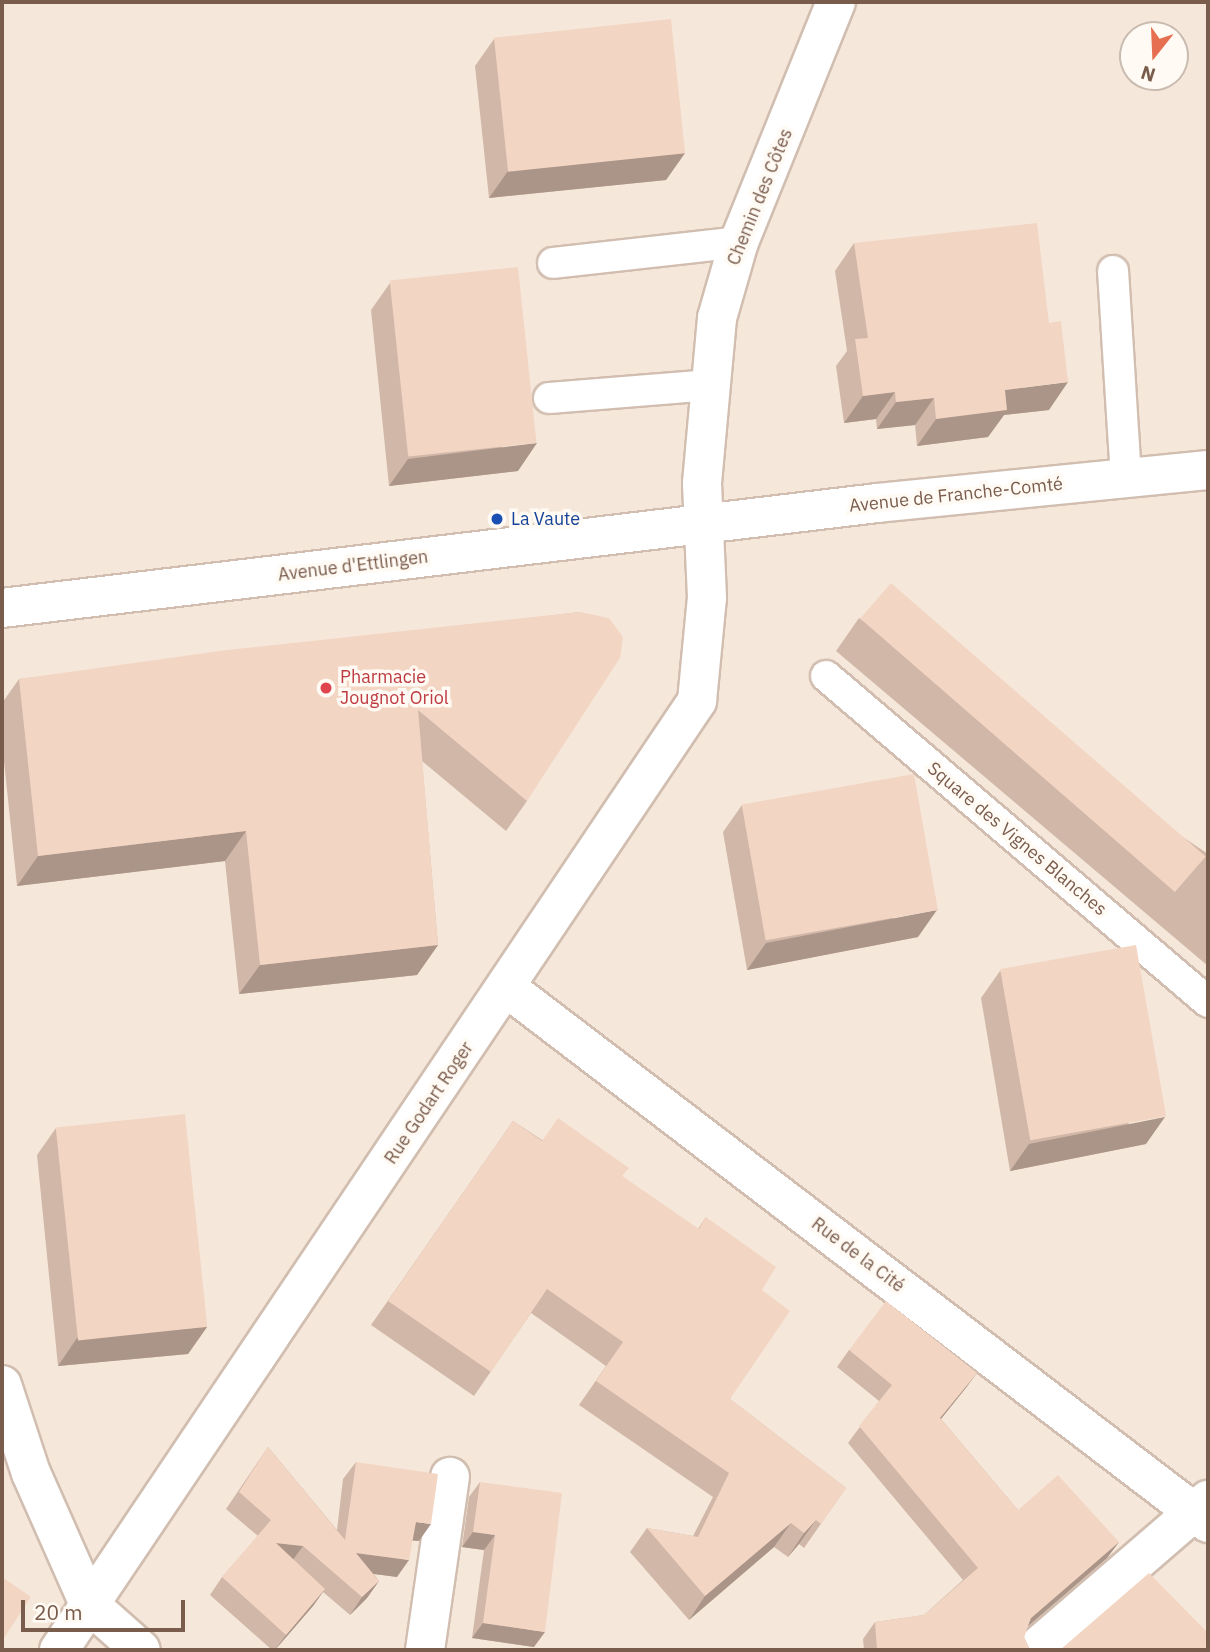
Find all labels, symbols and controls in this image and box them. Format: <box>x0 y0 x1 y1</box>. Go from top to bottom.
north arrow <box>1119 21 1189 91</box>
text: N <box>1138 61 1158 88</box>
street label: Chemin des Côtes <box>723 126 797 268</box>
street label: Avenue de Franche-Comté <box>848 473 1064 517</box>
place label: La Vaute <box>511 508 580 530</box>
marker: La Vaute <box>489 511 505 527</box>
street label: Avenue d'Ettlingen <box>277 546 429 586</box>
place label: Pharmacie Jougnot Oriol <box>340 667 449 710</box>
marker: Pharmacie Jougnot Oriol <box>318 680 334 696</box>
street label: Square des Vignes Blanches <box>923 758 1111 920</box>
street label: Rue Godart Roger <box>380 1038 478 1168</box>
street label: Rue de la Cité <box>807 1213 909 1297</box>
scale bar <box>24 1586 189 1630</box>
text: 20 m <box>34 1598 83 1626</box>

